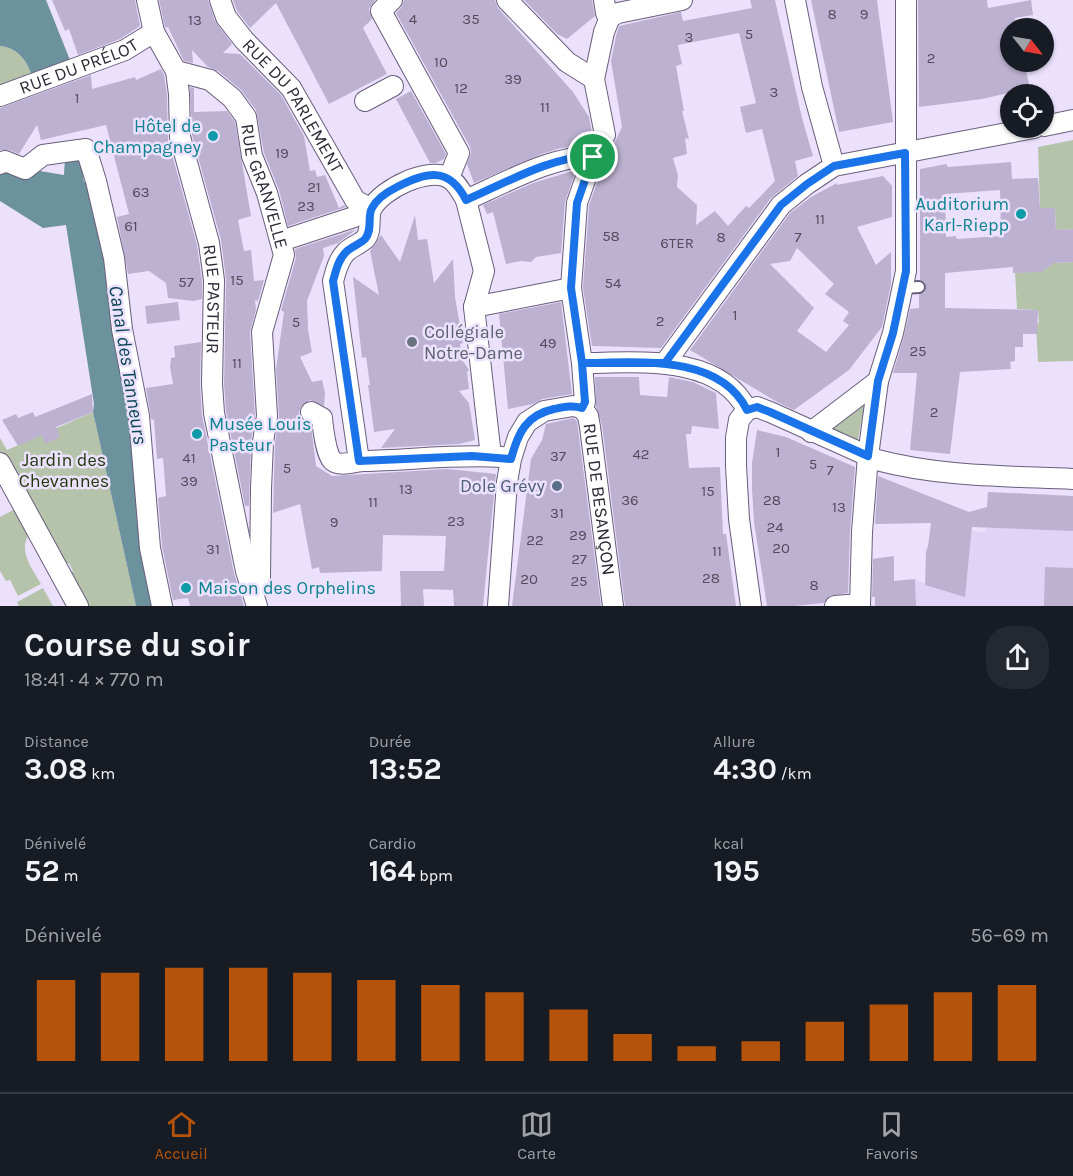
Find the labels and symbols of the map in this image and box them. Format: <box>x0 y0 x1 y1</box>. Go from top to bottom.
house number: 8 <box>827 5 837 23</box>
house number: 9 <box>860 5 868 23</box>
house number: 4 <box>409 10 418 28</box>
house number: 35 <box>462 10 480 28</box>
house number: 13 <box>188 11 202 29</box>
north arrow <box>1000 18 1054 72</box>
house number: 5 <box>745 25 753 43</box>
house number: 3 <box>685 28 693 46</box>
street label: RUE DU PRÉLOT <box>16 34 142 99</box>
street label: RUE DU PARLEMENT <box>238 34 348 177</box>
house number: 2 <box>927 49 935 67</box>
house number: 10 <box>434 53 448 71</box>
house number: 39 <box>504 70 522 88</box>
house number: 12 <box>454 79 468 97</box>
house number: 3 <box>770 83 778 101</box>
house number: 1 <box>75 89 79 107</box>
house number: 11 <box>540 98 550 116</box>
place label: Hôtel de Champagney <box>93 115 202 158</box>
street label: RUE GRANVELLE <box>236 122 293 251</box>
marker: Hôtel de Champagney <box>206 129 220 143</box>
pin <box>567 131 618 182</box>
house number: 19 <box>275 144 289 162</box>
house number: 21 <box>307 178 321 196</box>
house number: 63 <box>132 183 150 201</box>
place label: Auditorium Karl-Riepp <box>916 193 1009 236</box>
house number: 23 <box>297 197 315 215</box>
marker: Auditorium Karl-Riepp <box>1014 207 1028 221</box>
house number: 11 <box>815 210 825 228</box>
house number: 61 <box>124 217 138 235</box>
house number: 58 <box>602 227 620 245</box>
house number: 8 <box>716 228 726 246</box>
house number: 7 <box>794 228 802 246</box>
house number: 6TER <box>660 234 694 252</box>
street label: RUE PASTEUR <box>198 243 225 354</box>
house number: 15 <box>230 271 244 289</box>
house number: 57 <box>178 273 194 291</box>
house number: 54 <box>605 274 622 292</box>
water label: Canal des Tanneurs <box>104 284 152 446</box>
house number: 1 <box>733 306 737 324</box>
house number: 2 <box>656 312 664 330</box>
house number: 5 <box>292 313 300 331</box>
place label: Collégiale Notre-Dame <box>424 321 523 364</box>
house number: 49 <box>539 334 557 352</box>
marker: Collégiale Notre-Dame <box>405 335 419 349</box>
house number: 25 <box>909 342 927 360</box>
house number: 11 <box>232 354 242 372</box>
house number: 2 <box>930 403 938 421</box>
place label: Musée Louis Pasteur <box>209 413 311 456</box>
street label: RUE DE BESANÇON <box>579 422 620 577</box>
marker: Musée Louis Pasteur <box>190 427 204 441</box>
house number: 1 <box>776 443 780 461</box>
house number: 42 <box>632 445 650 463</box>
house number: 37 <box>550 447 566 465</box>
park label: Jardin des Chevannes <box>19 449 109 492</box>
house number: 41 <box>182 449 196 467</box>
house number: 5 <box>809 455 817 473</box>
house number: 5 <box>283 459 291 477</box>
house number: 7 <box>826 461 834 479</box>
house number: 39 <box>180 472 198 490</box>
place label: Dole Grévy <box>460 475 546 497</box>
marker: Dole Grévy <box>550 479 564 493</box>
house number: 13 <box>399 480 413 498</box>
house number: 15 <box>701 482 715 500</box>
house number: 36 <box>621 491 639 509</box>
house number: 28 <box>763 491 781 509</box>
house number: 11 <box>368 493 378 511</box>
house number: 13 <box>832 498 846 516</box>
house number: 31 <box>550 504 564 522</box>
house number: 23 <box>447 512 465 530</box>
house number: 9 <box>330 513 338 531</box>
house number: 24 <box>766 518 784 536</box>
house number: 29 <box>569 526 587 544</box>
house number: 22 <box>526 531 544 549</box>
house number: 20 <box>772 539 790 557</box>
house number: 31 <box>206 540 220 558</box>
house number: 11 <box>712 542 722 560</box>
house number: 27 <box>571 550 587 568</box>
house number: 28 <box>702 569 720 587</box>
house number: 20 <box>520 570 538 588</box>
house number: 25 <box>570 572 588 590</box>
house number: 8 <box>809 576 819 594</box>
place label: Maison des Orphelins <box>198 577 376 599</box>
marker: Maison des Orphelins <box>179 581 193 595</box>

